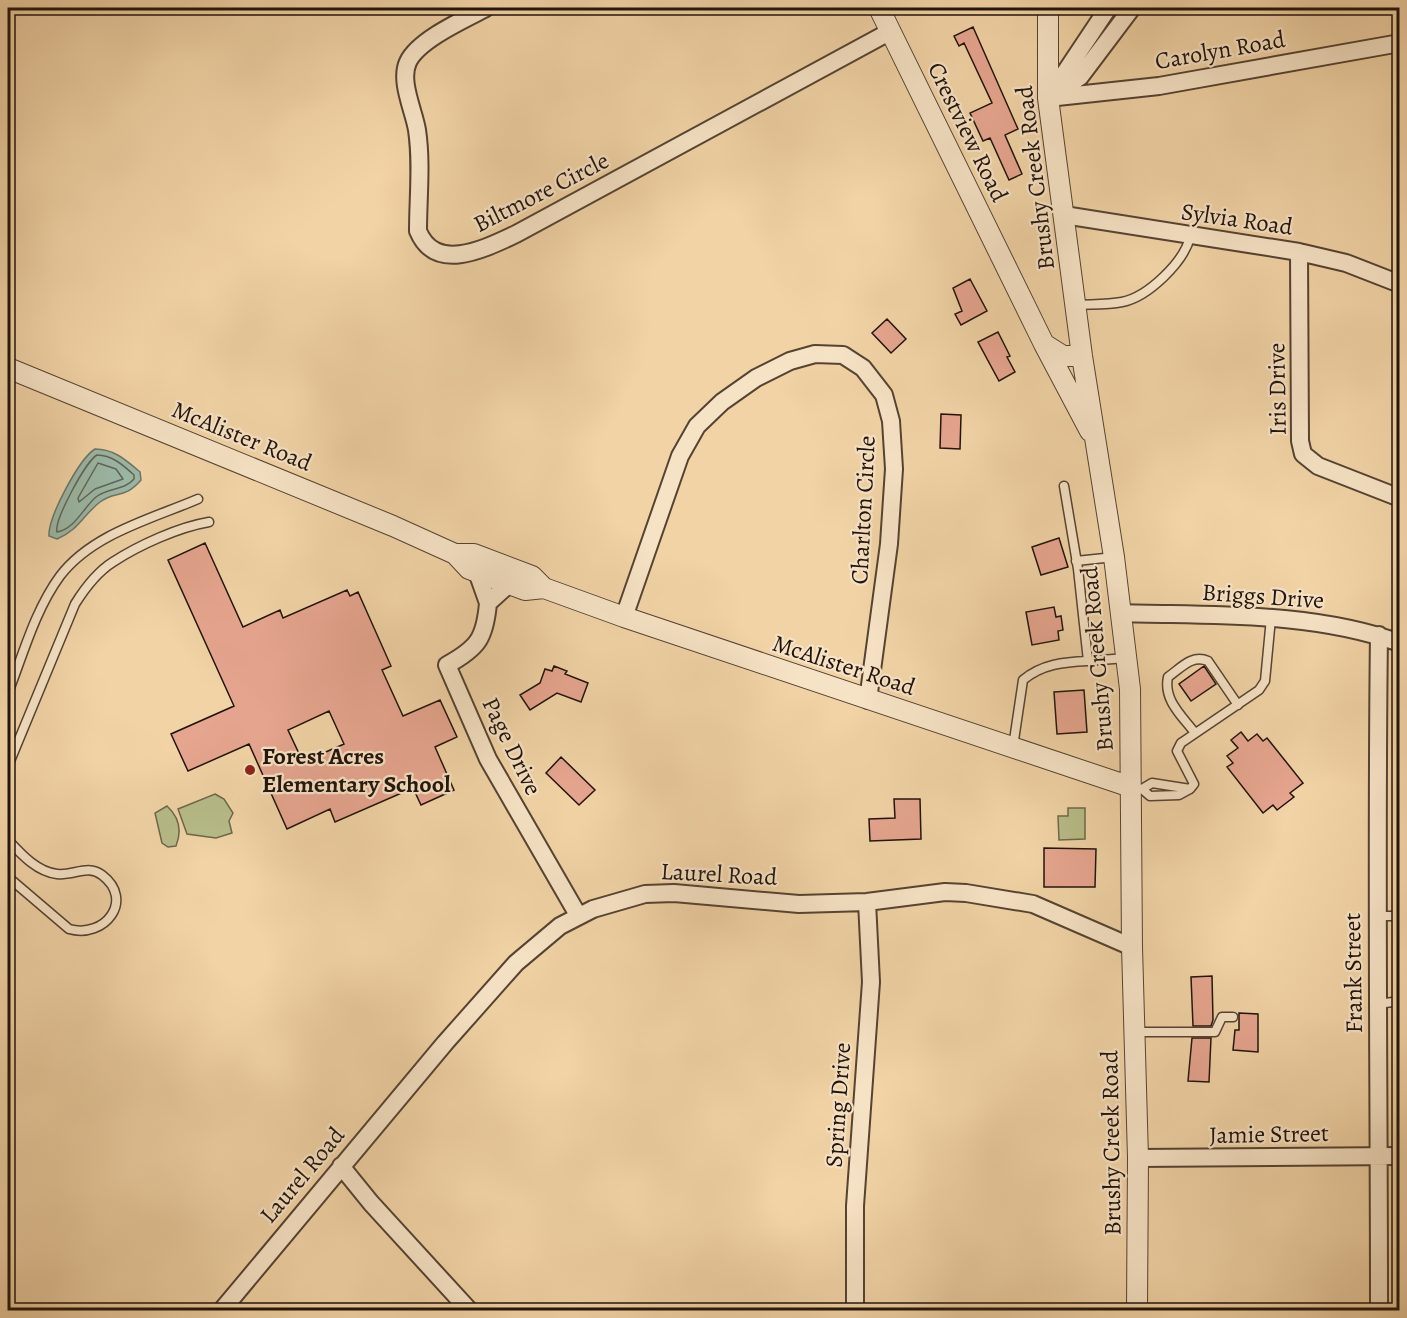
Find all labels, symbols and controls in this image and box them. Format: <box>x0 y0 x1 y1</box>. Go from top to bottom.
street label: Carolyn Road <box>1152 23 1288 77</box>
street label: Crestview Road <box>920 57 1016 207</box>
street label: Brushy Creek Road <box>1008 84 1062 272</box>
street label: Biltmore Circle <box>468 144 614 240</box>
street label: Sylvia Road <box>1179 195 1295 243</box>
street label: Iris Drive <box>1260 342 1294 436</box>
street label: McAlister Road <box>167 393 317 479</box>
street label: Charlton Circle <box>843 435 883 585</box>
street label: Brushy Creek Road <box>1073 565 1121 753</box>
street label: Briggs Drive <box>1201 576 1325 616</box>
street label: McAlister Road <box>768 627 920 703</box>
street label: Page Drive <box>475 692 549 800</box>
place label: Forest Acres Elementary School <box>262 740 451 800</box>
marker: Forest Acres Elementary School <box>243 763 257 777</box>
street label: Laurel Road <box>660 855 778 893</box>
street label: Frank Street <box>1336 912 1370 1034</box>
street label: Spring Drive <box>818 1041 858 1169</box>
street label: Brushy Creek Road <box>1093 1050 1129 1236</box>
street label: Jamie Street <box>1209 1117 1329 1151</box>
street label: Laurel Road <box>252 1120 352 1230</box>

